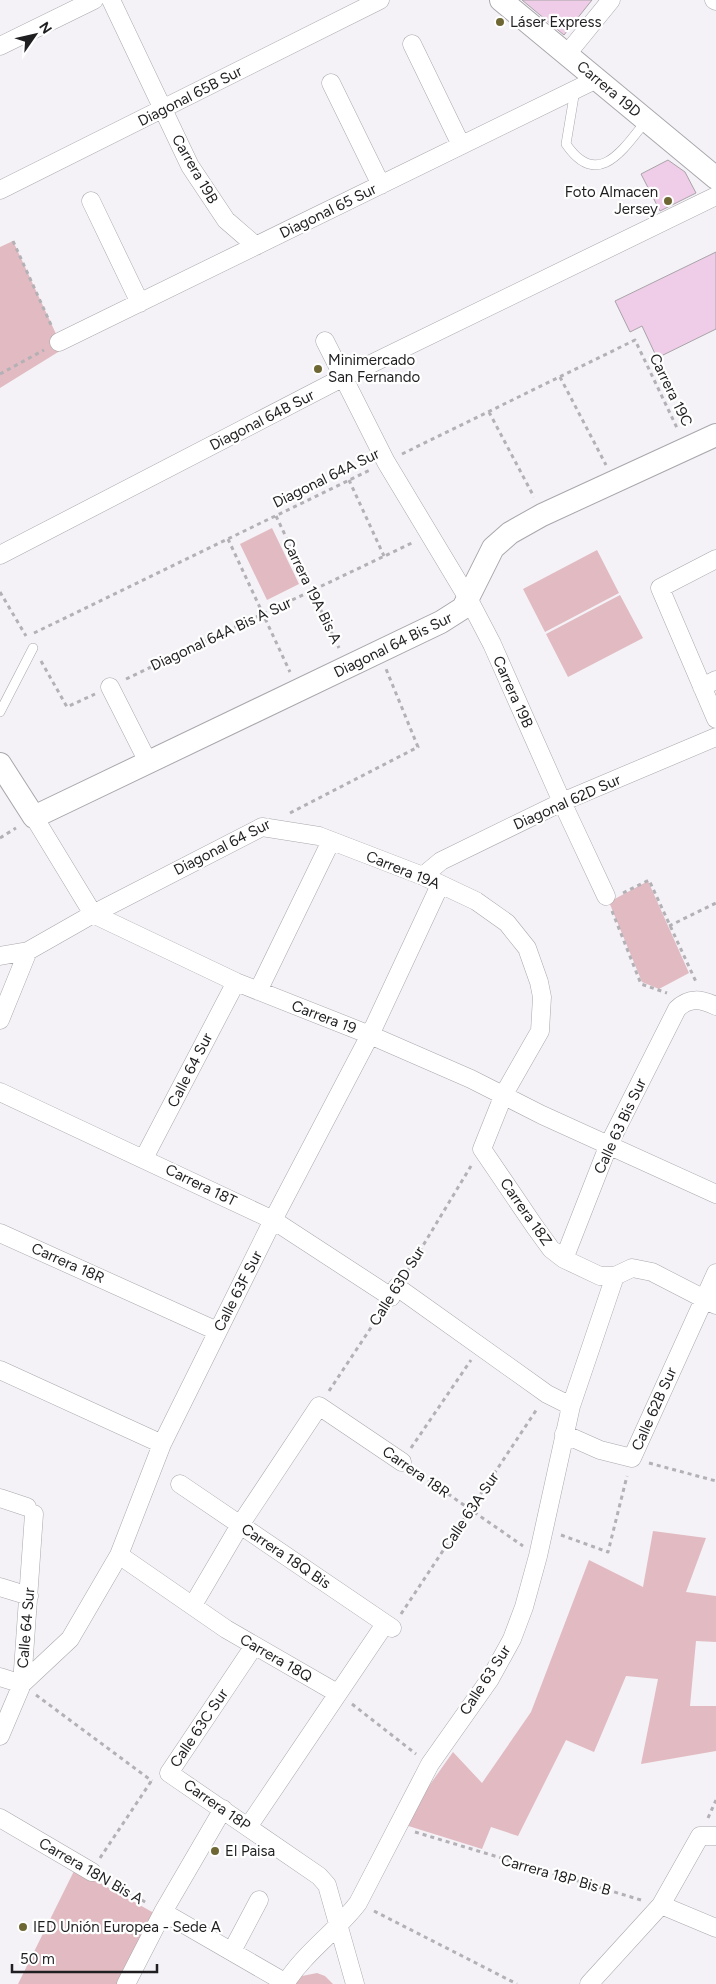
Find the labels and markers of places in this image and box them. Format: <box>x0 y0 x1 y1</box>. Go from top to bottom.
place label: Láser Express <box>510 13 602 31</box>
marker: Láser Express <box>494 16 506 28</box>
place label: Foto Almacen Jersey <box>565 183 658 218</box>
marker: Foto Almacen Jersey <box>662 195 674 207</box>
place label: Minimercado San Fernando <box>328 351 420 386</box>
marker: Minimercado San Fernando <box>312 363 324 375</box>
place label: El Paisa <box>225 1842 275 1860</box>
marker: El Paisa <box>209 1845 221 1857</box>
place label: IED Unión Europea - Sede A <box>33 1918 221 1936</box>
marker: IED Unión Europea - Sede A <box>17 1921 29 1933</box>

